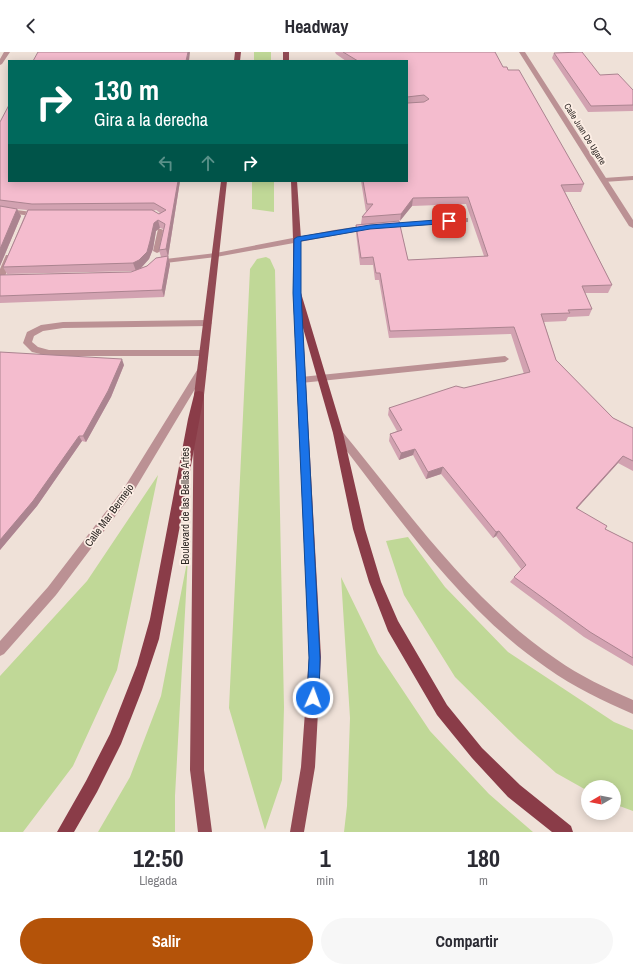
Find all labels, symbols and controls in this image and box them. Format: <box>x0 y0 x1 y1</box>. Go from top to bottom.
text: Headway <box>285 14 349 39</box>
icon: back <box>20 15 42 37</box>
icon: search <box>591 15 613 37</box>
text: 130 m <box>94 71 159 109</box>
icon: right <box>28 76 80 128</box>
street label: Calle Juan De Ugarte <box>561 101 609 167</box>
text: Gira a la derecha <box>94 107 208 132</box>
icon: left <box>155 152 177 174</box>
icon: ahead <box>197 152 219 174</box>
icon: right <box>239 152 261 174</box>
pin <box>432 204 466 238</box>
icon: arrive <box>438 210 460 232</box>
street label: Boulevard de las Bellas Artes <box>178 447 192 565</box>
street label: Calle Mar Bermejo <box>81 481 137 549</box>
position arrow <box>292 677 334 719</box>
north arrow <box>581 780 621 820</box>
map controls <box>581 780 621 820</box>
text: 12:50 <box>133 842 183 874</box>
text: 1 <box>320 842 331 874</box>
text: 180 <box>467 842 500 874</box>
text: Llegada <box>139 872 177 889</box>
text: min <box>316 872 334 889</box>
text: m <box>479 872 488 889</box>
button: Salir <box>20 918 313 964</box>
button: Compartir <box>321 918 613 964</box>

